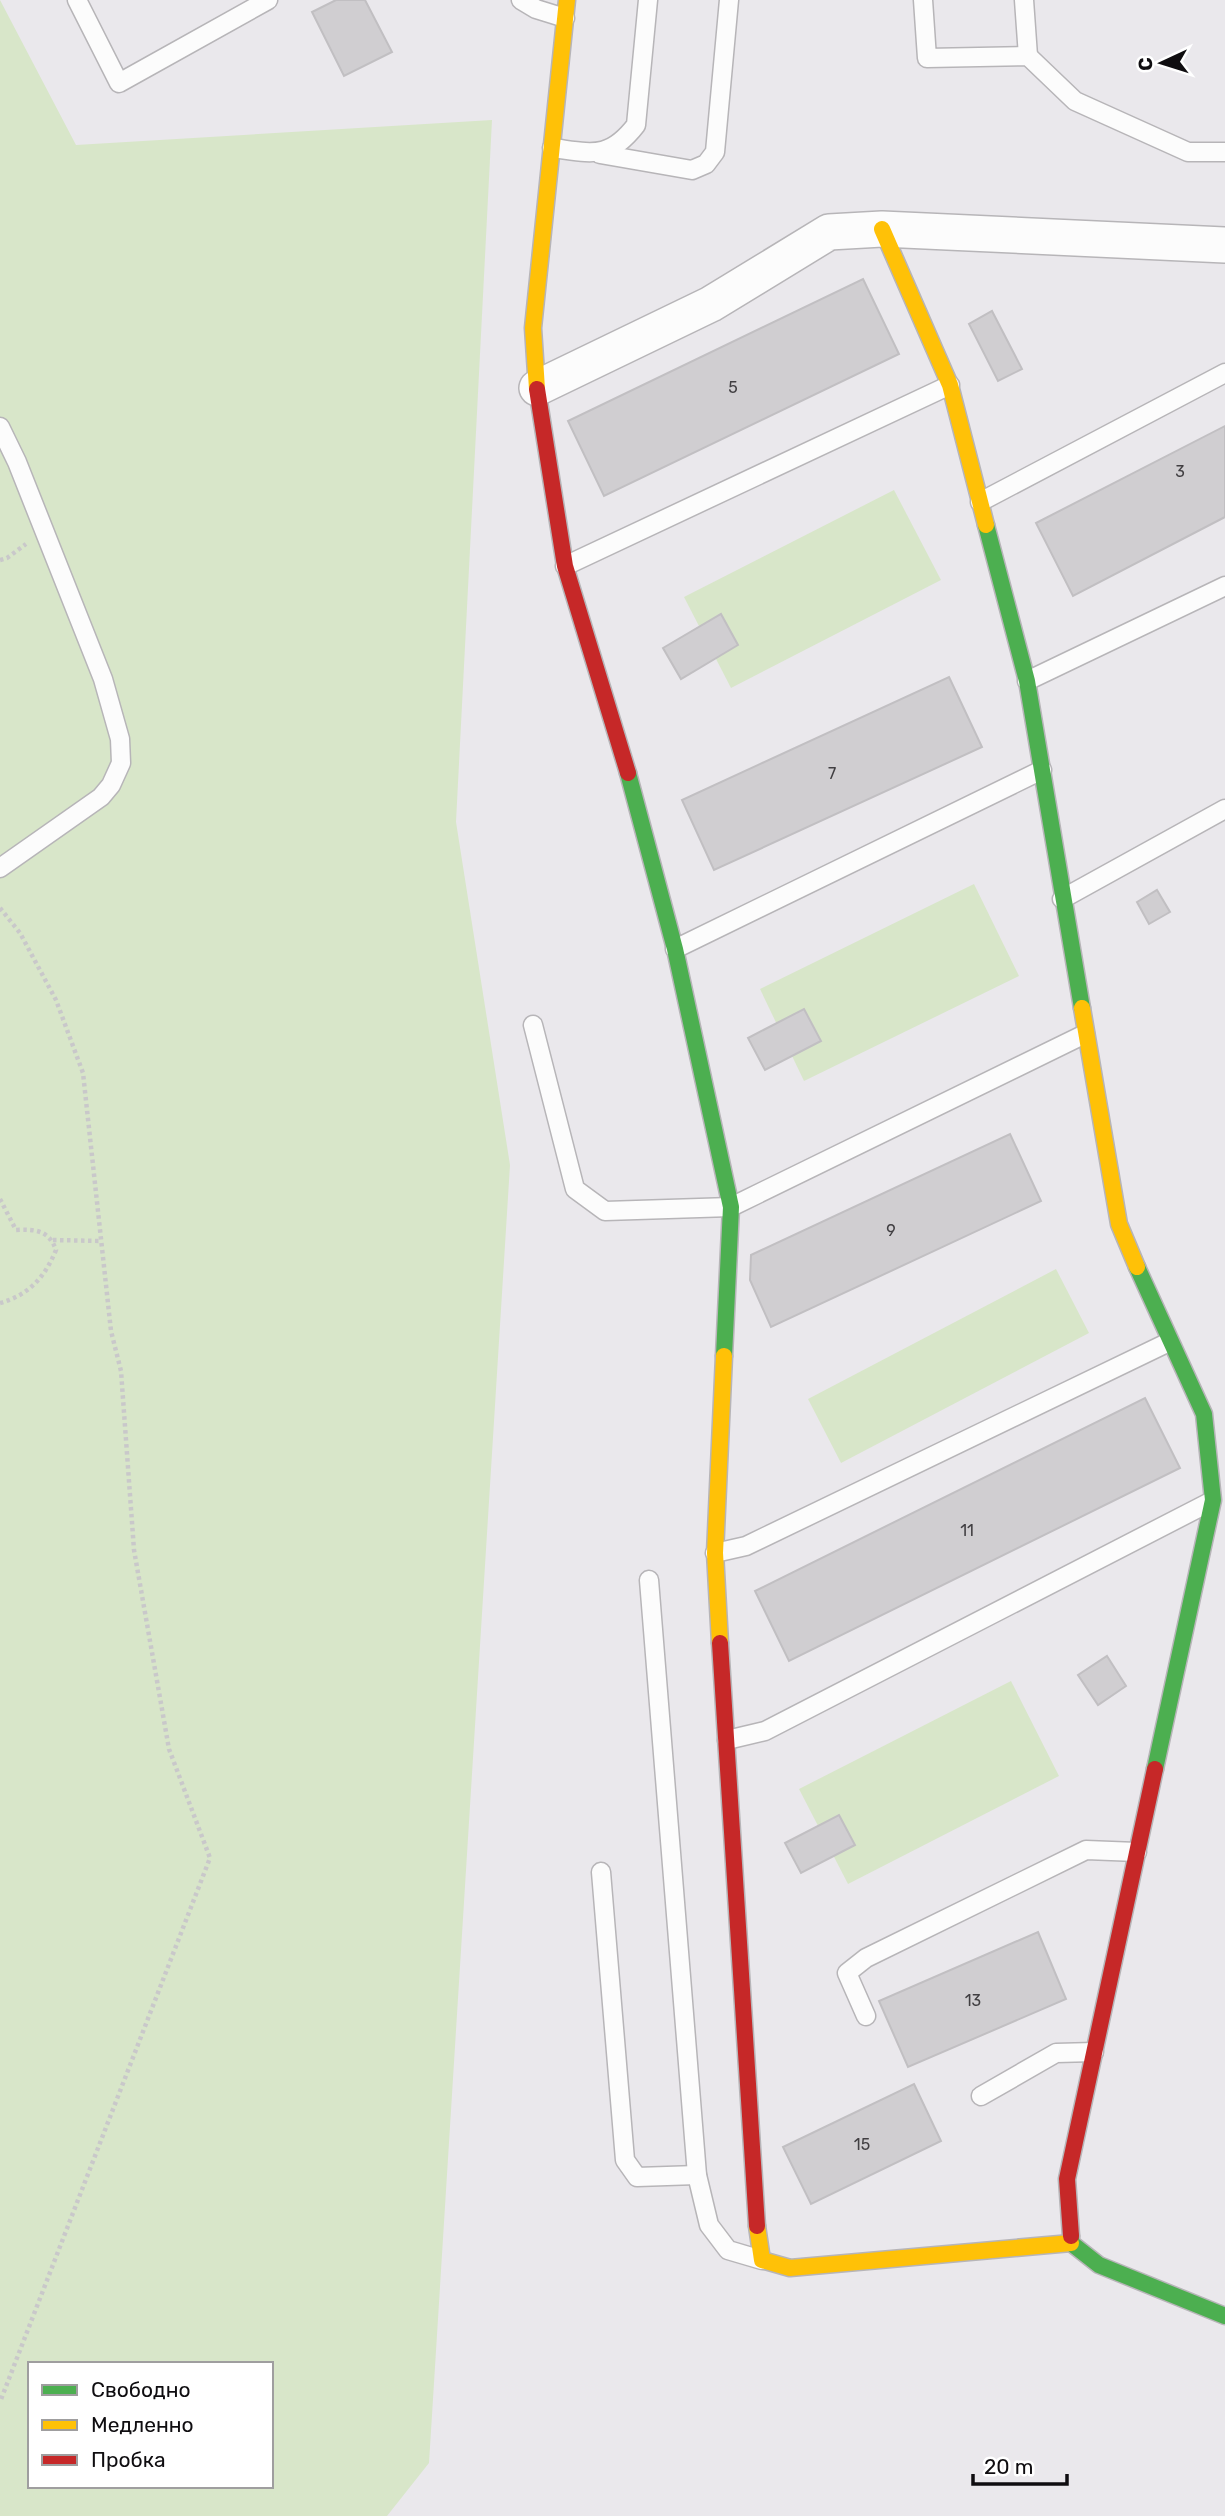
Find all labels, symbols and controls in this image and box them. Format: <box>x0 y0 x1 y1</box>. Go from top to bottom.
north arrow <box>1127 28 1197 98</box>
text: С <box>1134 57 1157 72</box>
house number: 5 <box>728 378 738 397</box>
house number: 3 <box>1175 462 1185 481</box>
house number: 7 <box>828 764 836 783</box>
house number: 9 <box>886 1221 896 1240</box>
house number: 11 <box>960 1521 974 1540</box>
house number: 13 <box>965 1991 981 2010</box>
house number: 15 <box>854 2135 870 2154</box>
legend <box>28 2362 273 2488</box>
text: Свободно <box>91 2377 191 2402</box>
text: Медленно <box>91 2412 194 2437</box>
scale bar <box>973 2442 1068 2486</box>
text: Пробка <box>91 2447 166 2472</box>
text: 20 m <box>984 2454 1033 2479</box>

